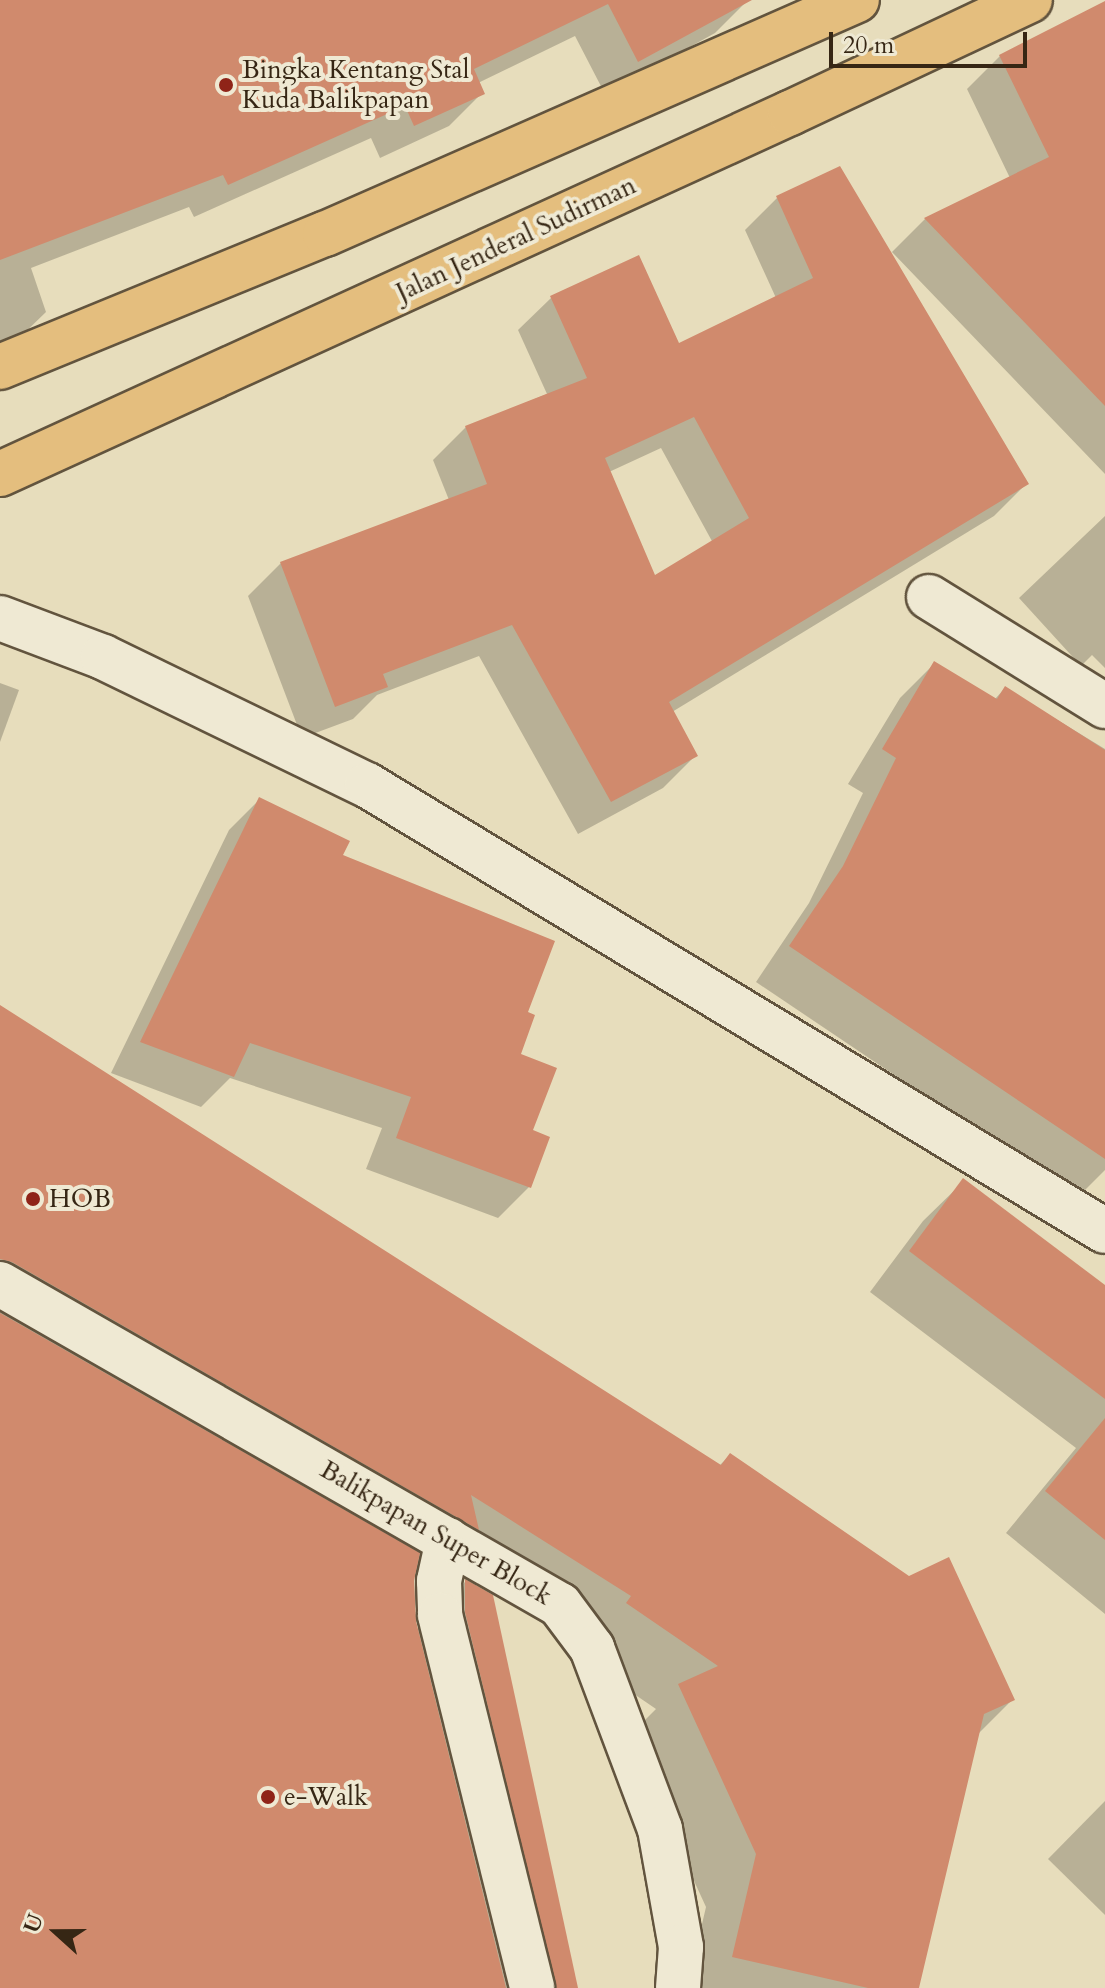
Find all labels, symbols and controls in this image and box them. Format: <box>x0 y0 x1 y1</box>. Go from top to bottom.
scale bar <box>833 16 1031 66</box>
text: 20 m <box>843 29 894 62</box>
place label: Bingka Kentang Stal Kuda Balikpapan <box>242 54 469 116</box>
marker: Bingka Kentang Stal Kuda Balikpapan <box>217 76 235 94</box>
street label: Jalan Jenderal Sudirman <box>391 170 641 308</box>
place label: HOB <box>49 1183 111 1215</box>
marker: HOB <box>24 1190 42 1208</box>
street label: Balikpapan Super Block <box>315 1454 557 1612</box>
place label: e-Walk <box>284 1781 368 1813</box>
marker: e-Walk <box>259 1788 277 1806</box>
north arrow <box>16 1892 96 1972</box>
text: U <box>16 1910 51 1937</box>

